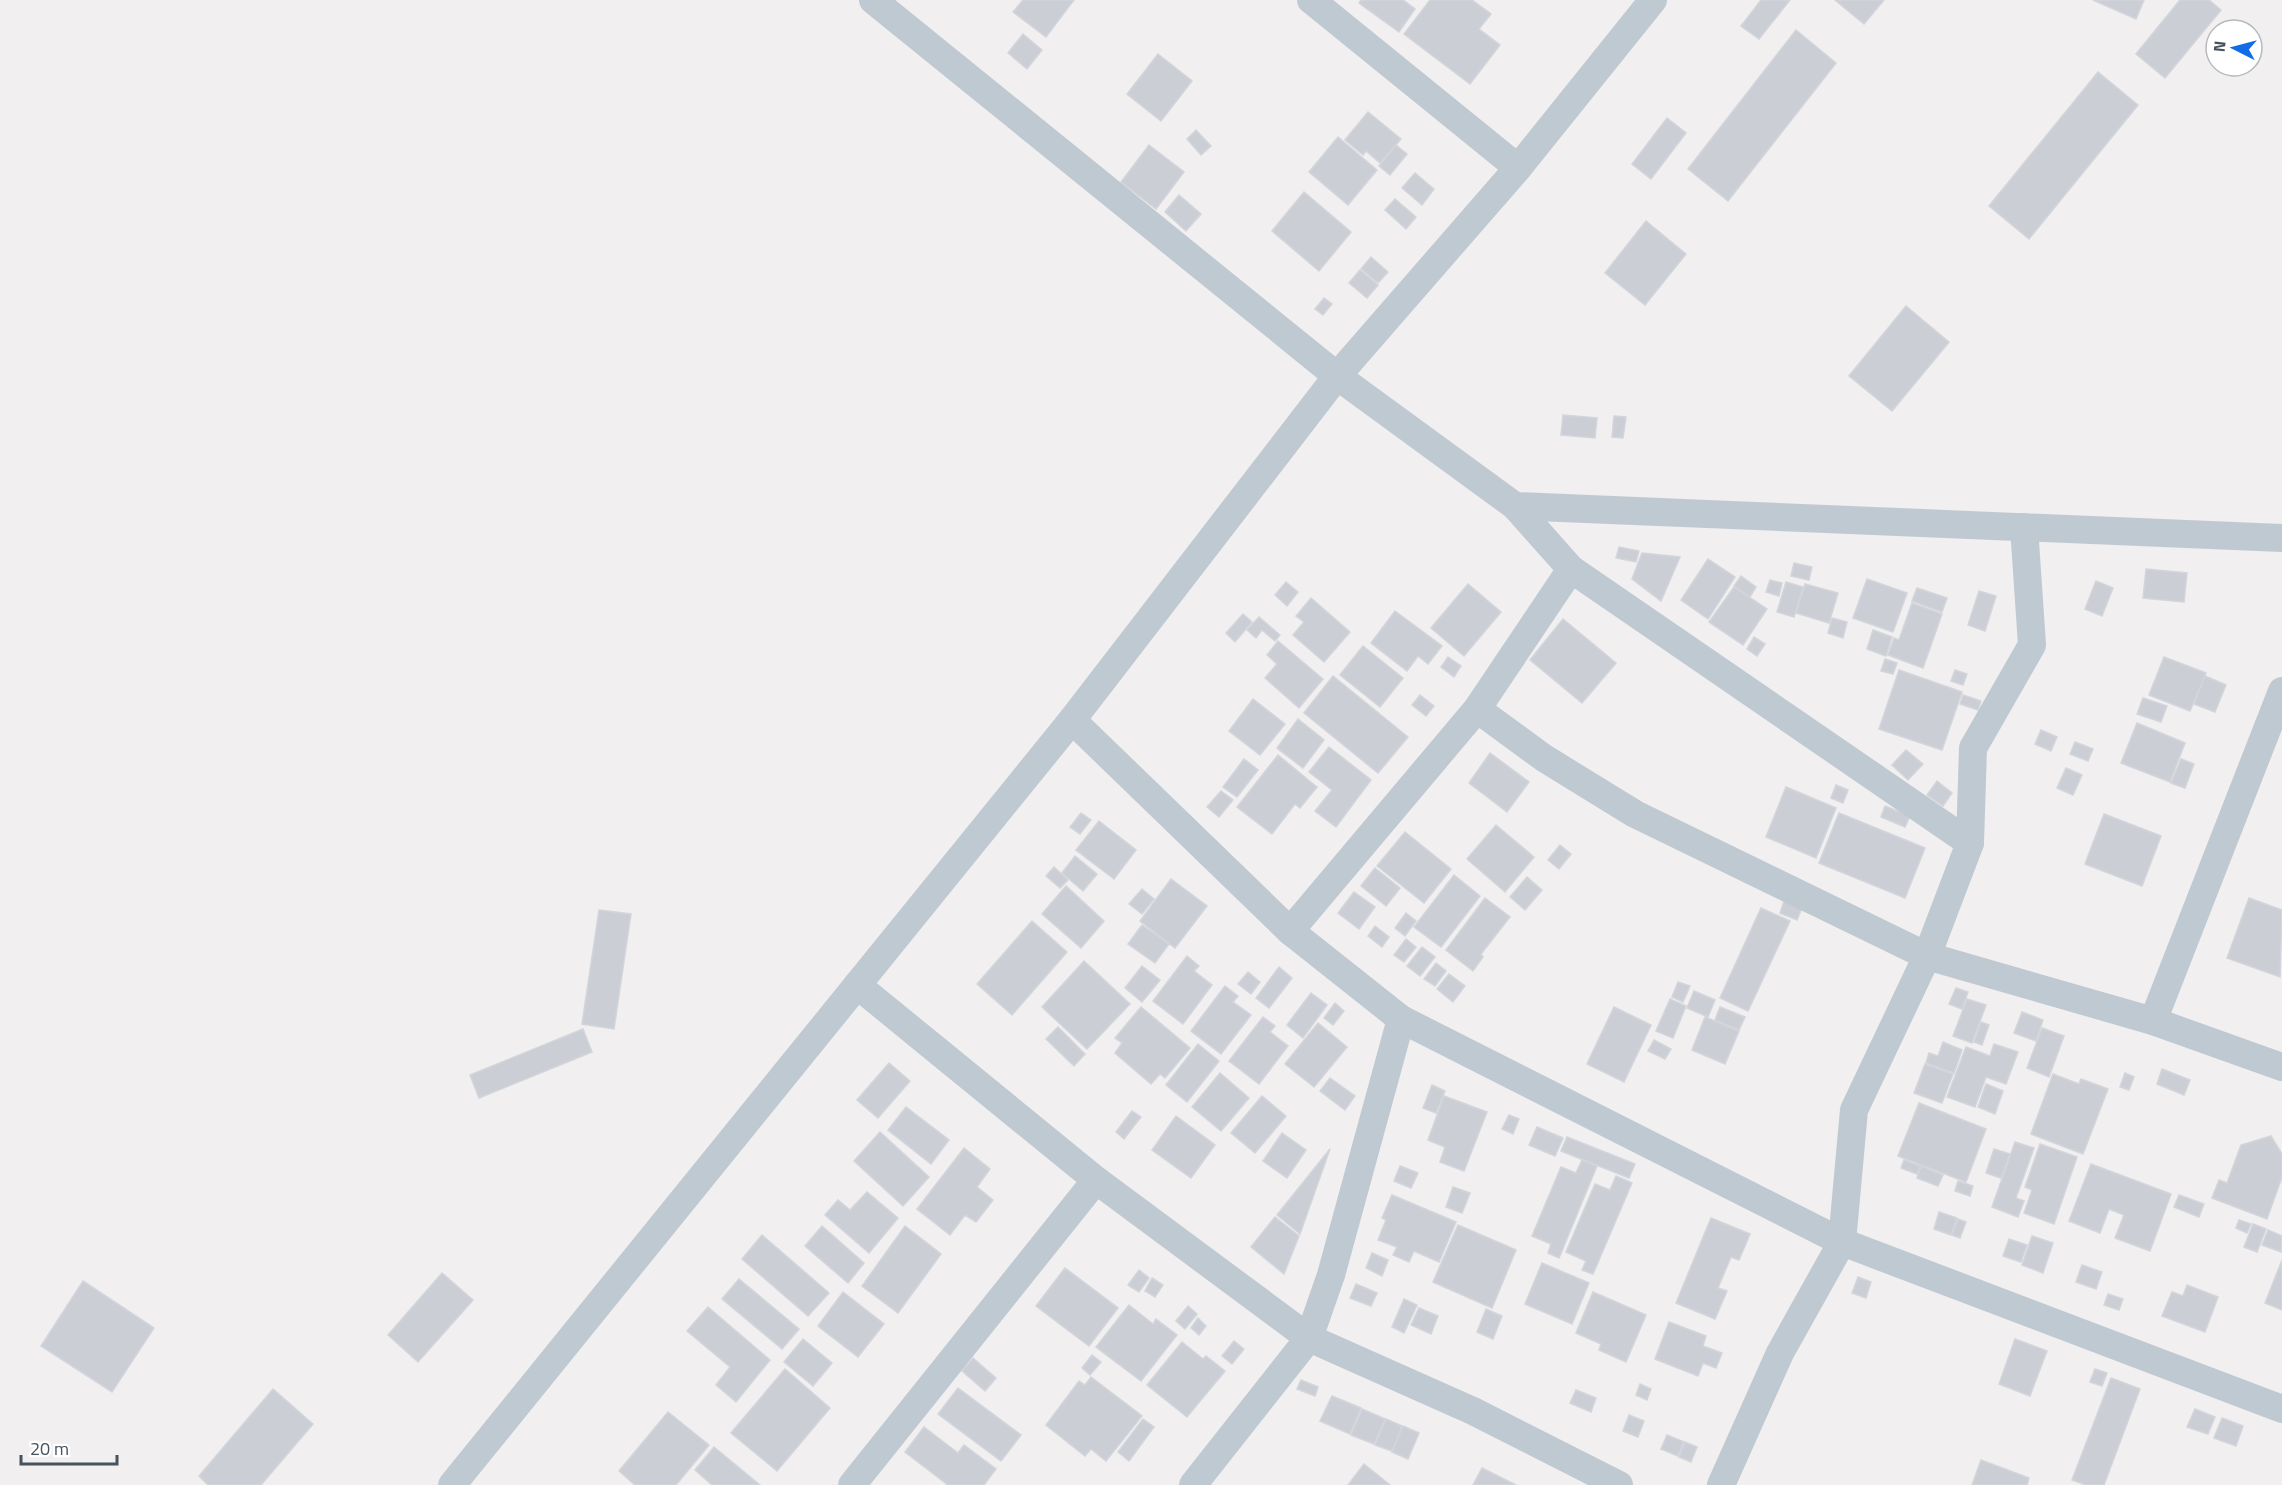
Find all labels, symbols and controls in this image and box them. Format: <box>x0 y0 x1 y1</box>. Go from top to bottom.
north arrow <box>2204 18 2264 78</box>
text: N <box>2207 40 2232 53</box>
scale bar <box>21 1428 117 1466</box>
text: 20 m <box>30 1435 69 1462</box>

